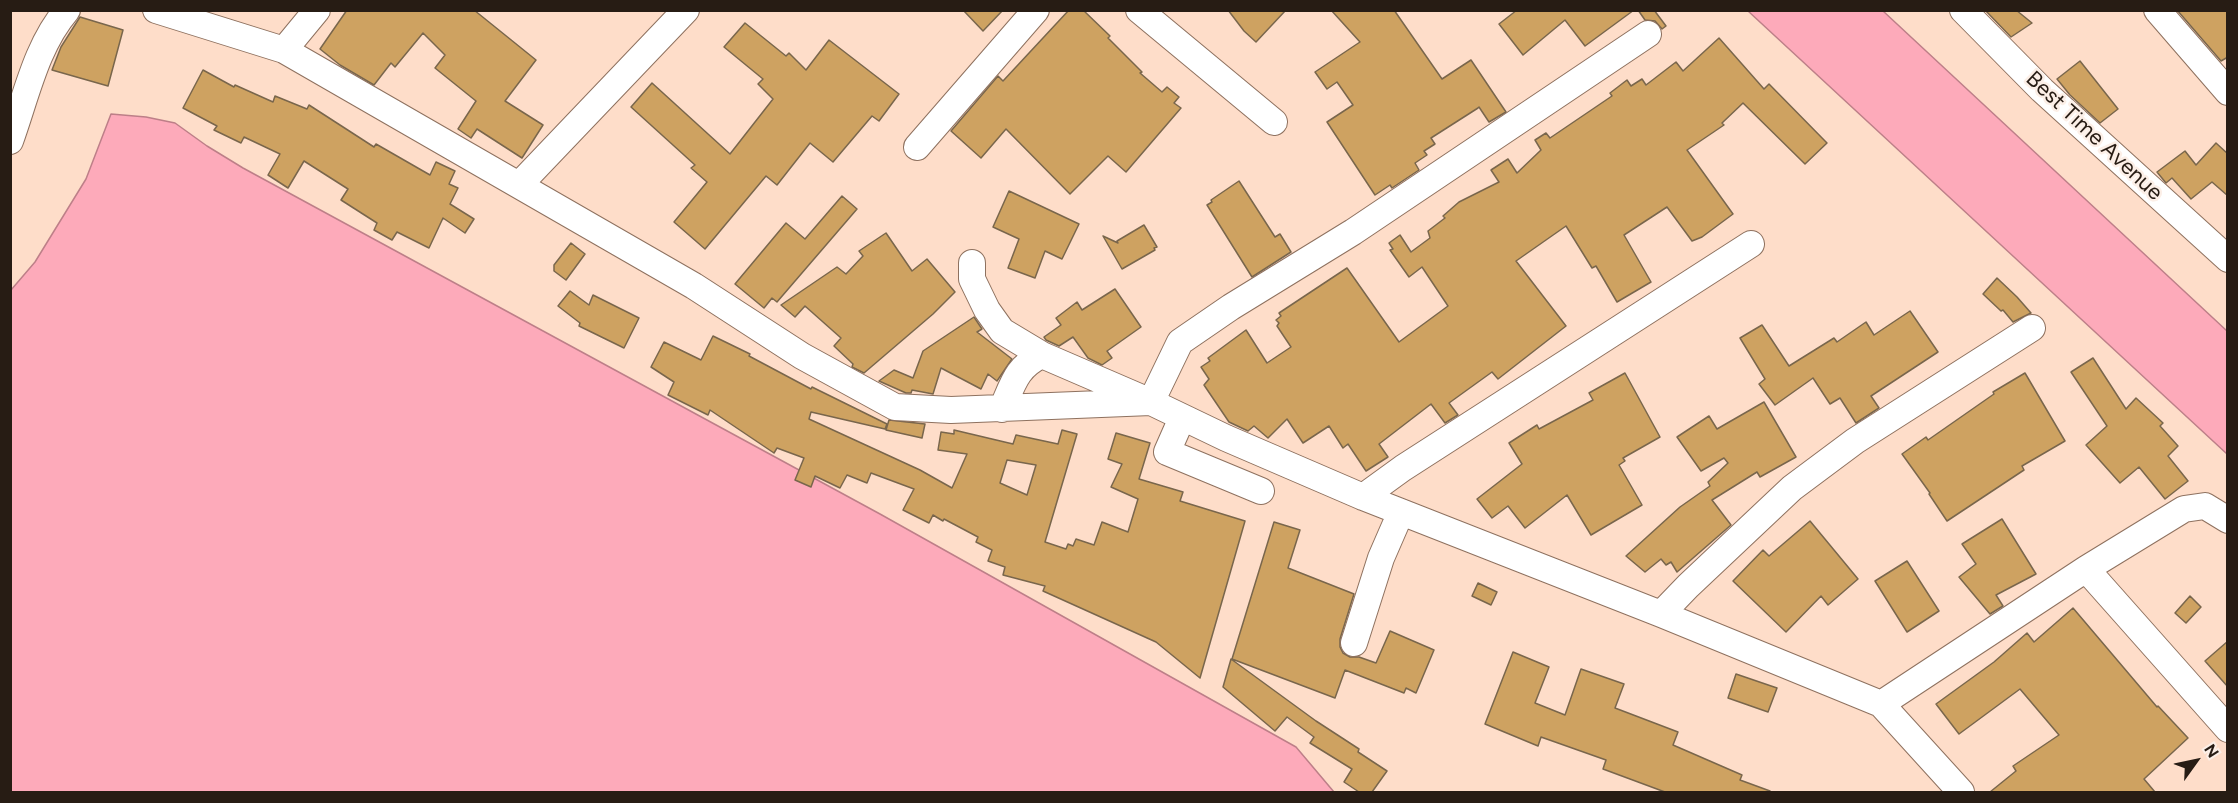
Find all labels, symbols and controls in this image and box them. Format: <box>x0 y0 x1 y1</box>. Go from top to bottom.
street label: Best Time Avenue <box>2020 66 2168 206</box>
north arrow <box>2166 731 2226 791</box>
text: N <box>2200 741 2223 761</box>

